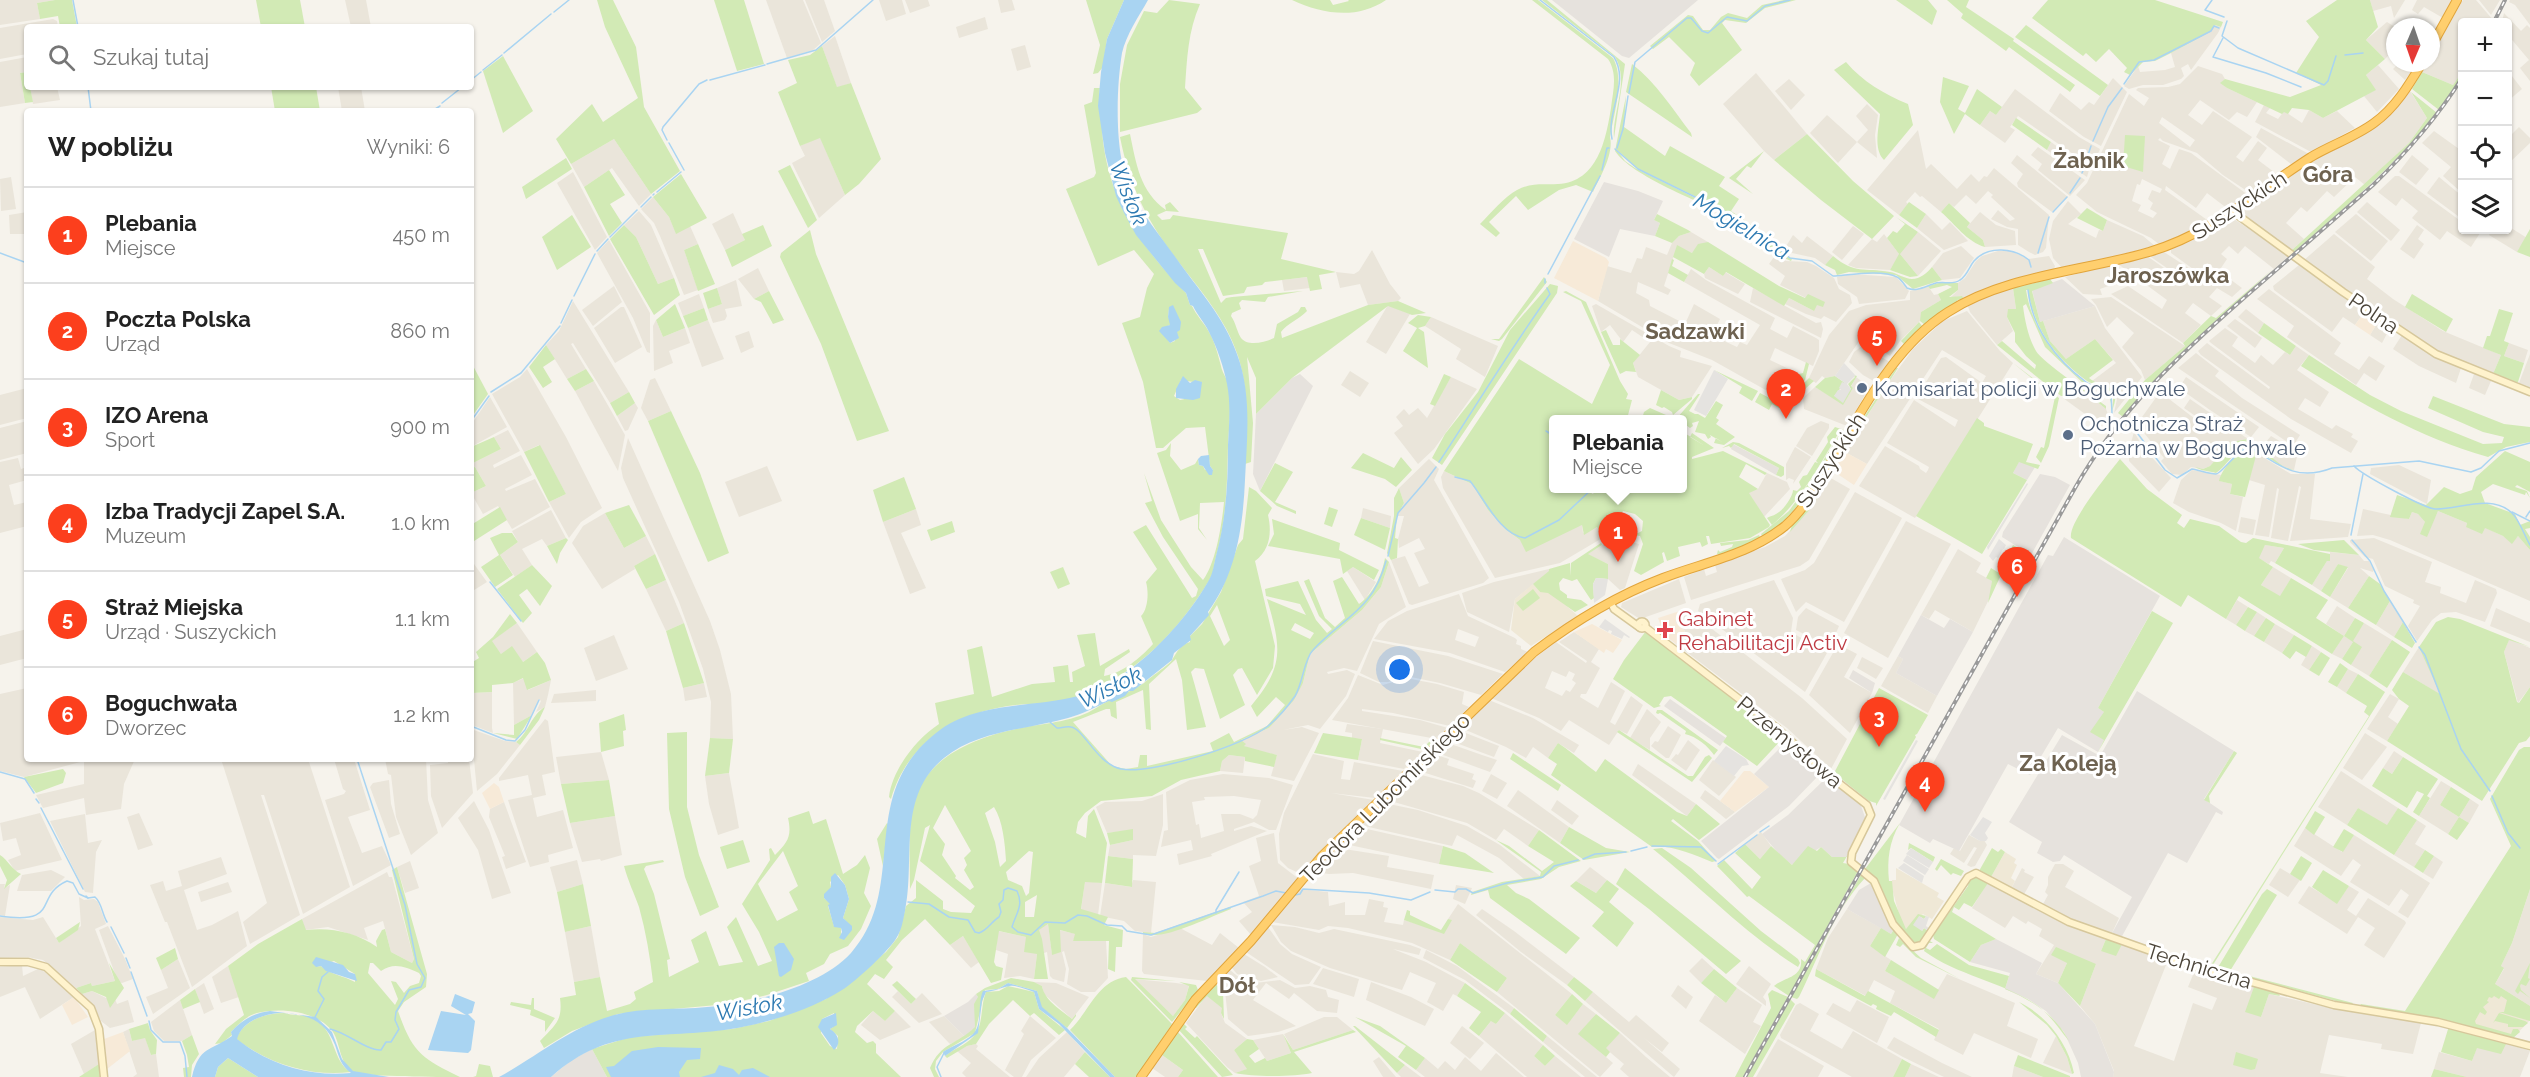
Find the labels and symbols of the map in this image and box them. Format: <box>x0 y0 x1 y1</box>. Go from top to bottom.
north arrow <box>2386 18 2440 72</box>
district label: Żabnik <box>2053 147 2125 173</box>
water label: Wisłok <box>1104 157 1154 229</box>
district label: Góra <box>2303 161 2353 187</box>
street label: Suszyckich <box>2187 165 2291 245</box>
water label: Mogielnica <box>1689 187 1795 265</box>
district label: Jaroszówka <box>2107 262 2229 288</box>
street label: Polna <box>2344 287 2404 339</box>
pin: 5 <box>1858 316 1896 366</box>
district label: Sadzawki <box>1645 318 1745 344</box>
pin: 2 <box>1766 370 1806 419</box>
place label: Komisariat policji w Boguchwale <box>1874 376 2185 401</box>
marker: Komisariat policji w Boguchwale <box>1855 381 1869 395</box>
street label: Suszyckich <box>1791 408 1871 512</box>
place label: Ochotnicza Straż Pożarna w Boguchwale <box>2080 411 2306 460</box>
marker: Ochotnicza Straż Pożarna w Boguchwale <box>2061 428 2075 442</box>
pin: 1 <box>1598 512 1638 562</box>
pin: 6 <box>1998 548 2036 597</box>
place label: Gabinet Rehabilitacji Activ <box>1678 606 1847 655</box>
marker: Gabinet Rehabilitacji Activ <box>1656 621 1674 639</box>
your location <box>1385 655 1414 684</box>
water label: Wisłok <box>1074 660 1146 713</box>
street label: Przemysłowa <box>1732 691 1848 793</box>
pin: 3 <box>1860 698 1898 747</box>
street label: Teodora Lubomirskiego <box>1295 708 1475 888</box>
district label: Za Koleją <box>2019 750 2117 776</box>
pin: 4 <box>1906 762 1944 812</box>
street label: Techniczna <box>2143 938 2255 994</box>
district label: Dół <box>1219 972 1256 998</box>
water label: Wisłok <box>714 988 785 1026</box>

